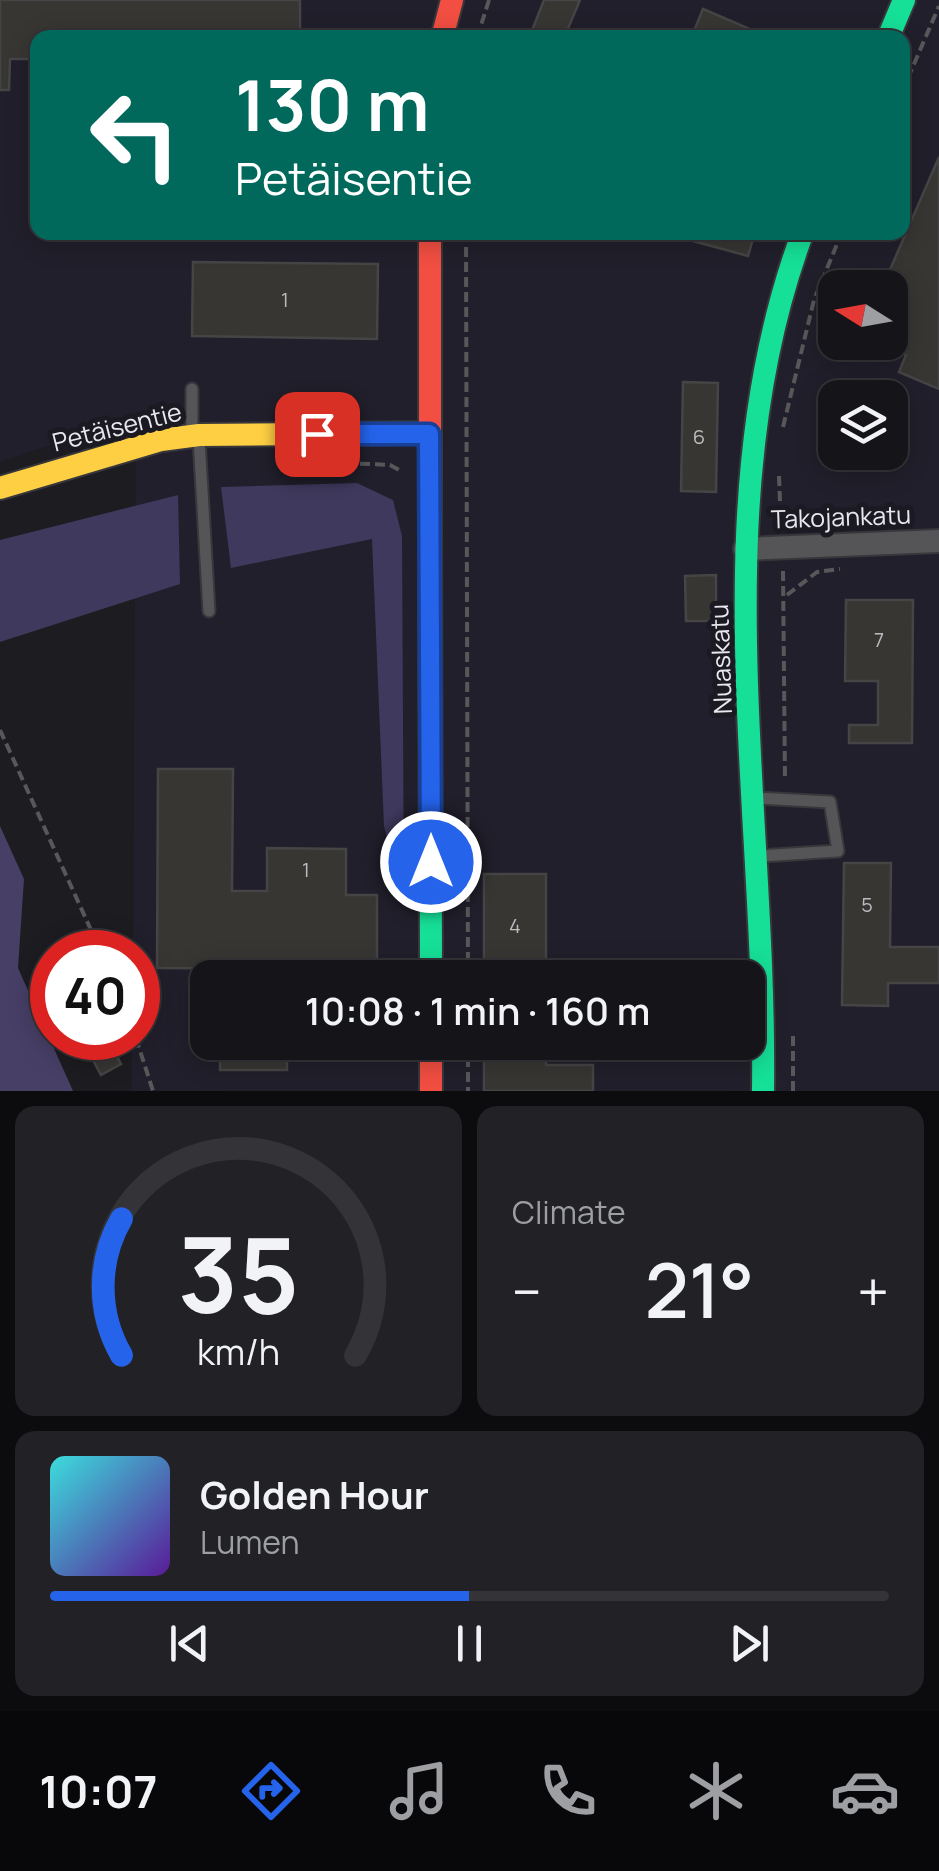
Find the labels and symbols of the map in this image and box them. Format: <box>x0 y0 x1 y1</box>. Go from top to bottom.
north arrow <box>818 270 908 360</box>
house number: 1 <box>281 286 289 313</box>
pin <box>275 392 360 477</box>
street label: Petäisentie <box>49 394 185 459</box>
house number: 6 <box>693 423 705 450</box>
street label: Takojankatu <box>770 497 912 536</box>
street label: Nuaskatu <box>701 603 740 715</box>
house number: 7 <box>874 626 884 653</box>
position arrow <box>379 810 483 914</box>
house number: 1 <box>302 856 310 883</box>
house number: 5 <box>861 891 873 918</box>
house number: 4 <box>509 912 521 939</box>
speed limit sign: 40 <box>30 930 160 1060</box>

